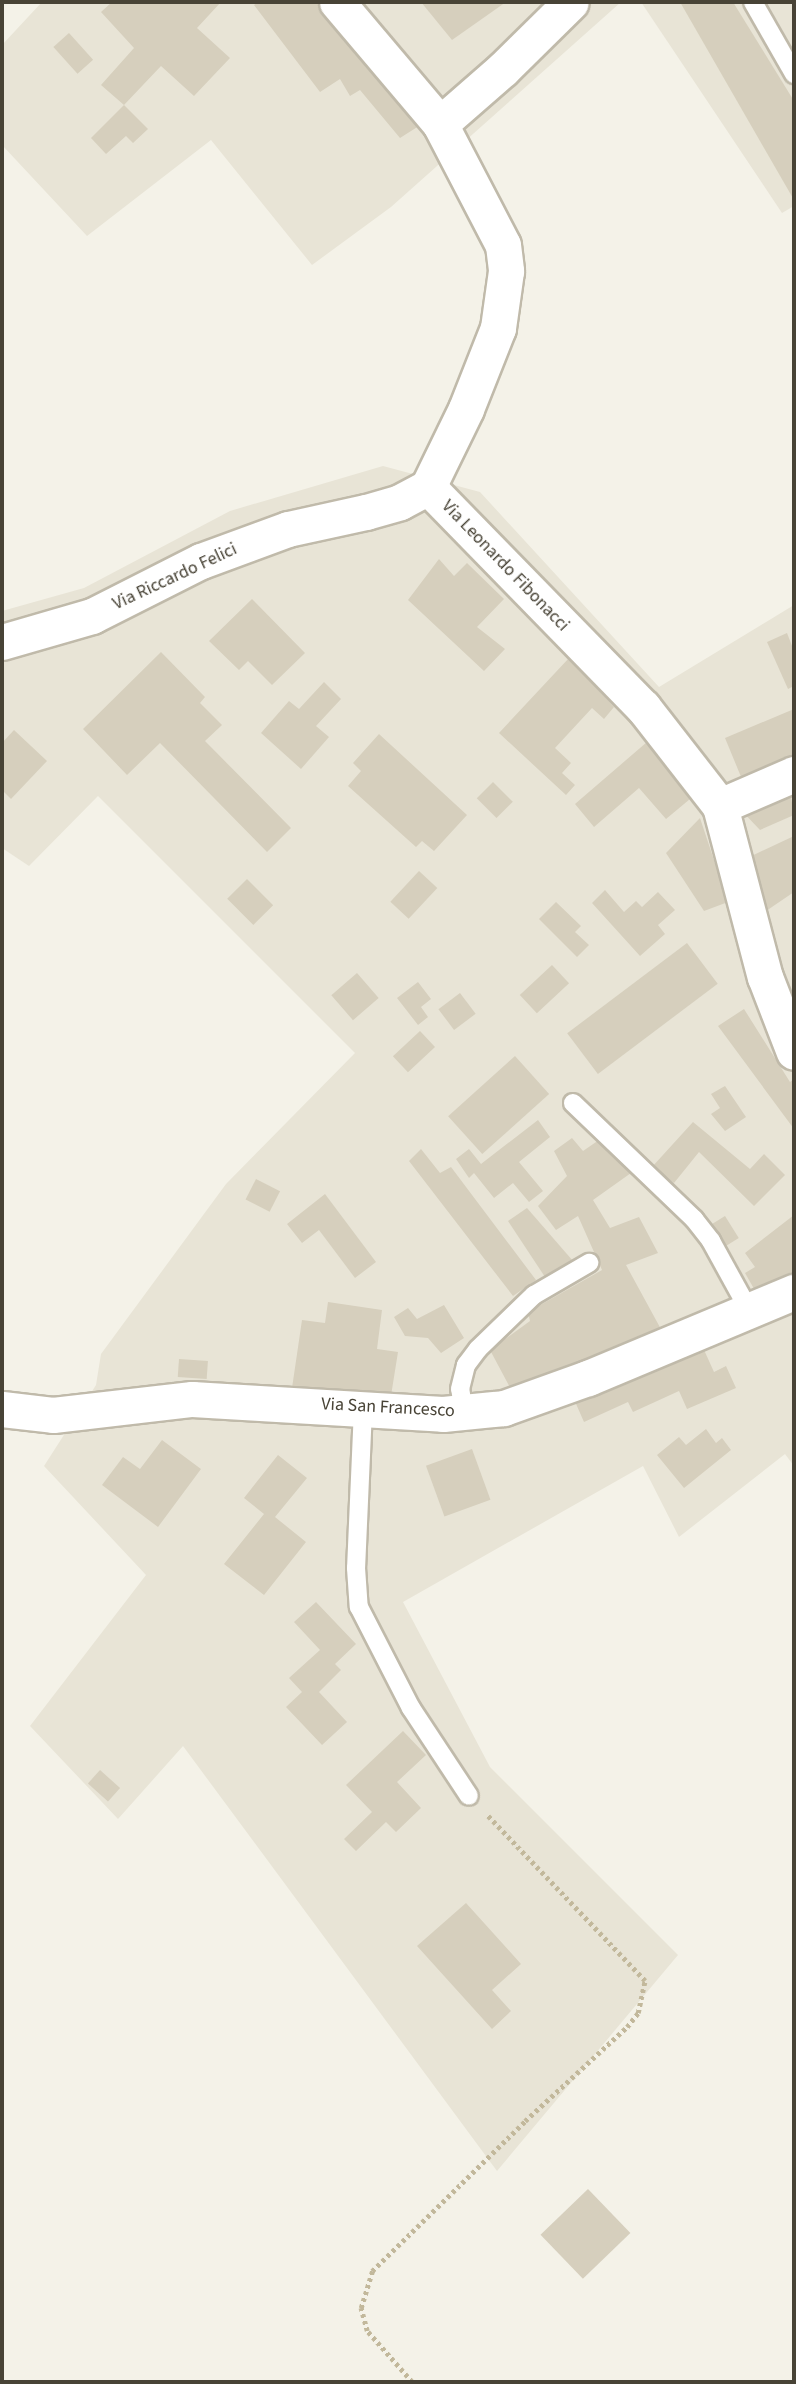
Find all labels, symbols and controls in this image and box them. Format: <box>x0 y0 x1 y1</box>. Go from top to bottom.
street label: Via Leonardo Fibonacci <box>437 496 573 636</box>
street label: Via Riccardo Felici <box>109 539 241 615</box>
street label: Via San Francesco <box>321 1394 455 1422</box>

